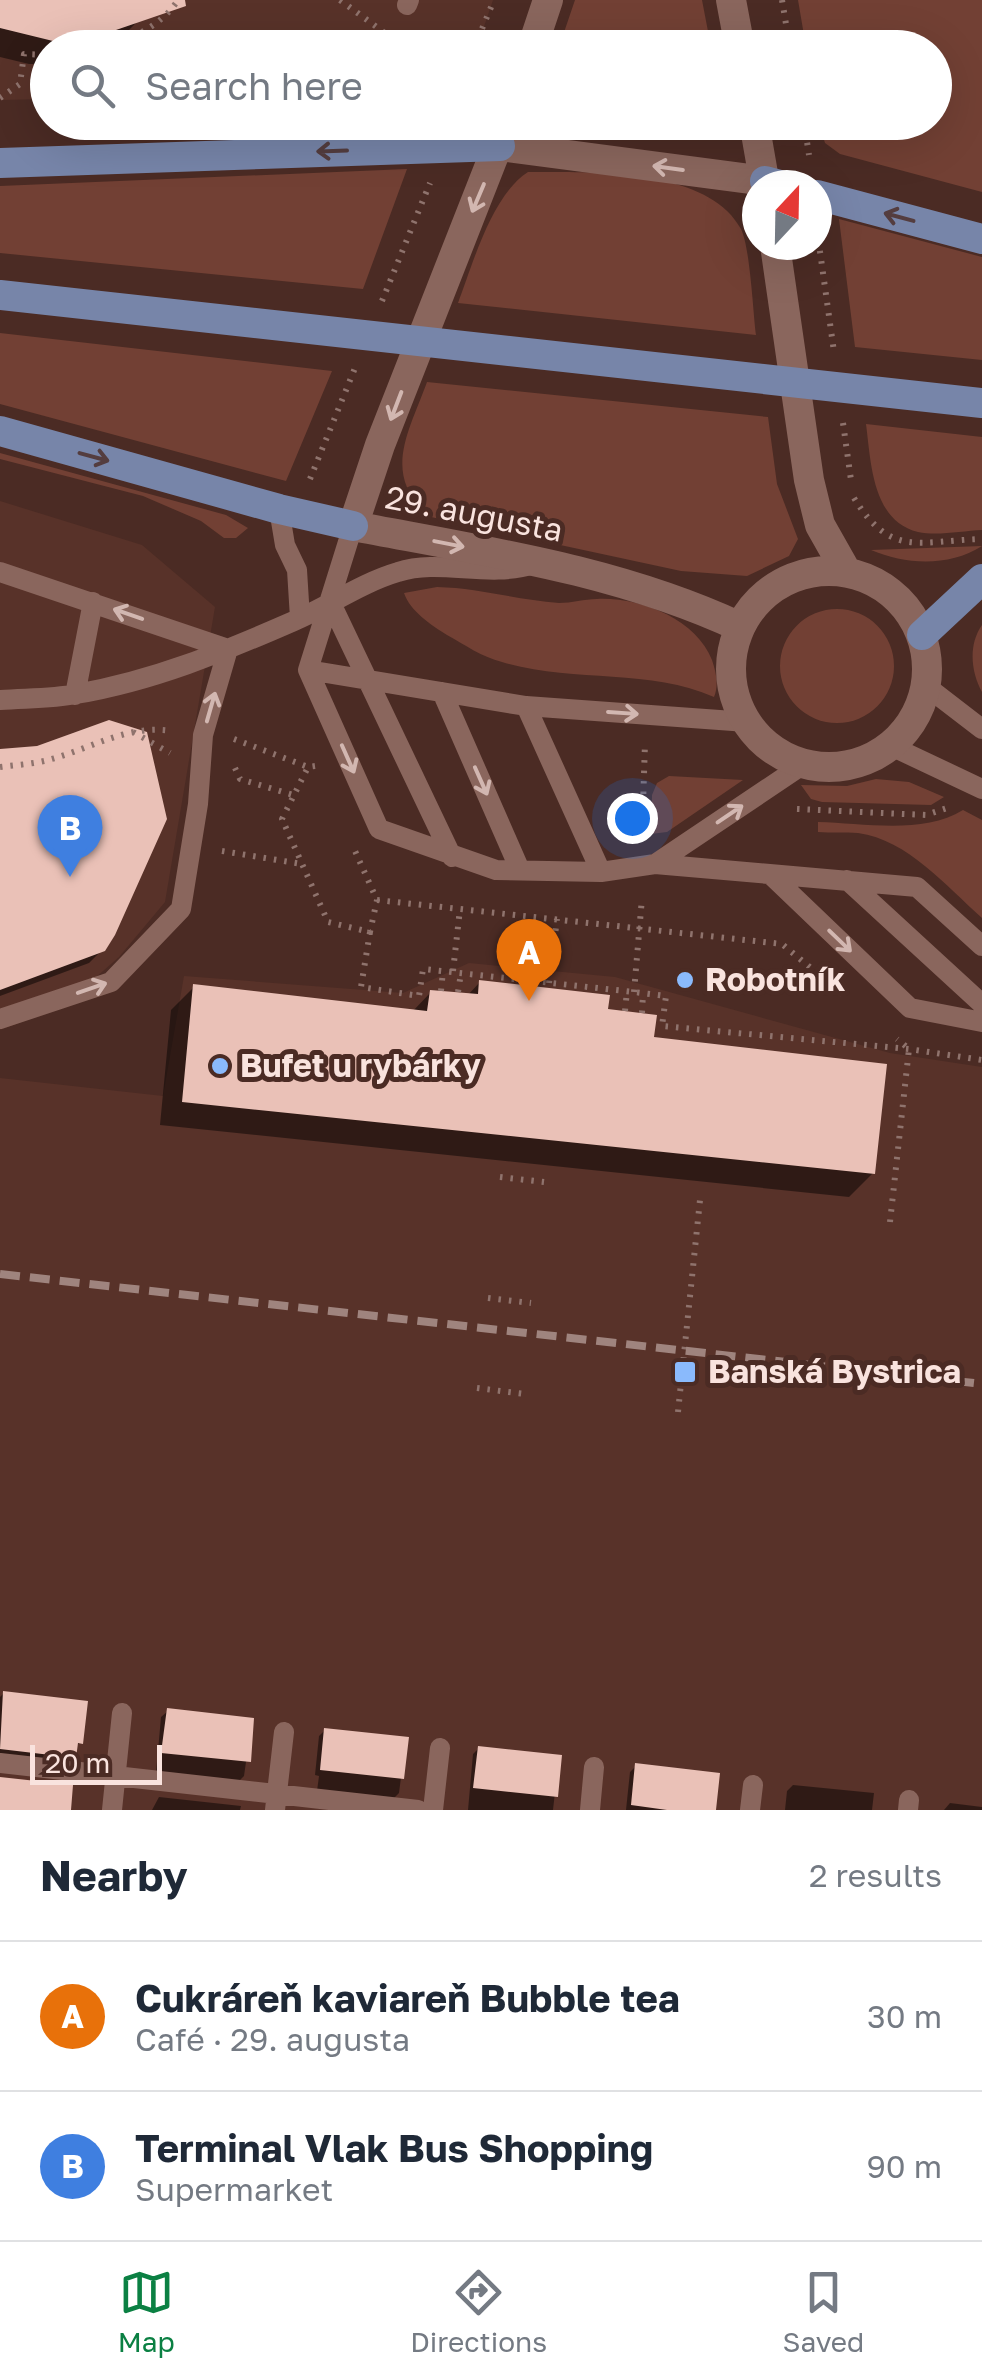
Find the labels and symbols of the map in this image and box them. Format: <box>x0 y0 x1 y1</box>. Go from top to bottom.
one-way arrow <box>317 142 349 161</box>
one-way arrow <box>652 159 685 177</box>
north arrow <box>742 170 832 260</box>
one-way arrow <box>468 182 486 213</box>
one-way arrow <box>884 206 916 225</box>
one-way arrow <box>385 390 403 421</box>
one-way arrow <box>78 448 109 467</box>
street label: 29. augusta <box>382 477 566 549</box>
one-way arrow <box>432 535 464 554</box>
one-way arrow <box>113 604 144 622</box>
one-way arrow <box>203 692 222 723</box>
one-way arrow <box>606 704 638 723</box>
one-way arrow <box>340 743 358 774</box>
one-way arrow <box>473 765 491 796</box>
your location <box>607 793 658 844</box>
pin: B <box>38 794 102 877</box>
one-way arrow <box>716 804 743 824</box>
pin: A <box>496 918 562 1001</box>
one-way arrow <box>827 929 851 953</box>
place label: Robotník <box>705 960 846 998</box>
marker: Robotník <box>674 969 696 991</box>
one-way arrow <box>76 977 108 995</box>
place label: Bufet u rybárky <box>240 1046 481 1084</box>
marker: Bufet u rybárky <box>209 1055 231 1077</box>
place label: Banská Bystrica <box>708 1352 961 1390</box>
marker: Banská Bystrica <box>672 1359 698 1385</box>
scale bar <box>30 1740 162 1784</box>

